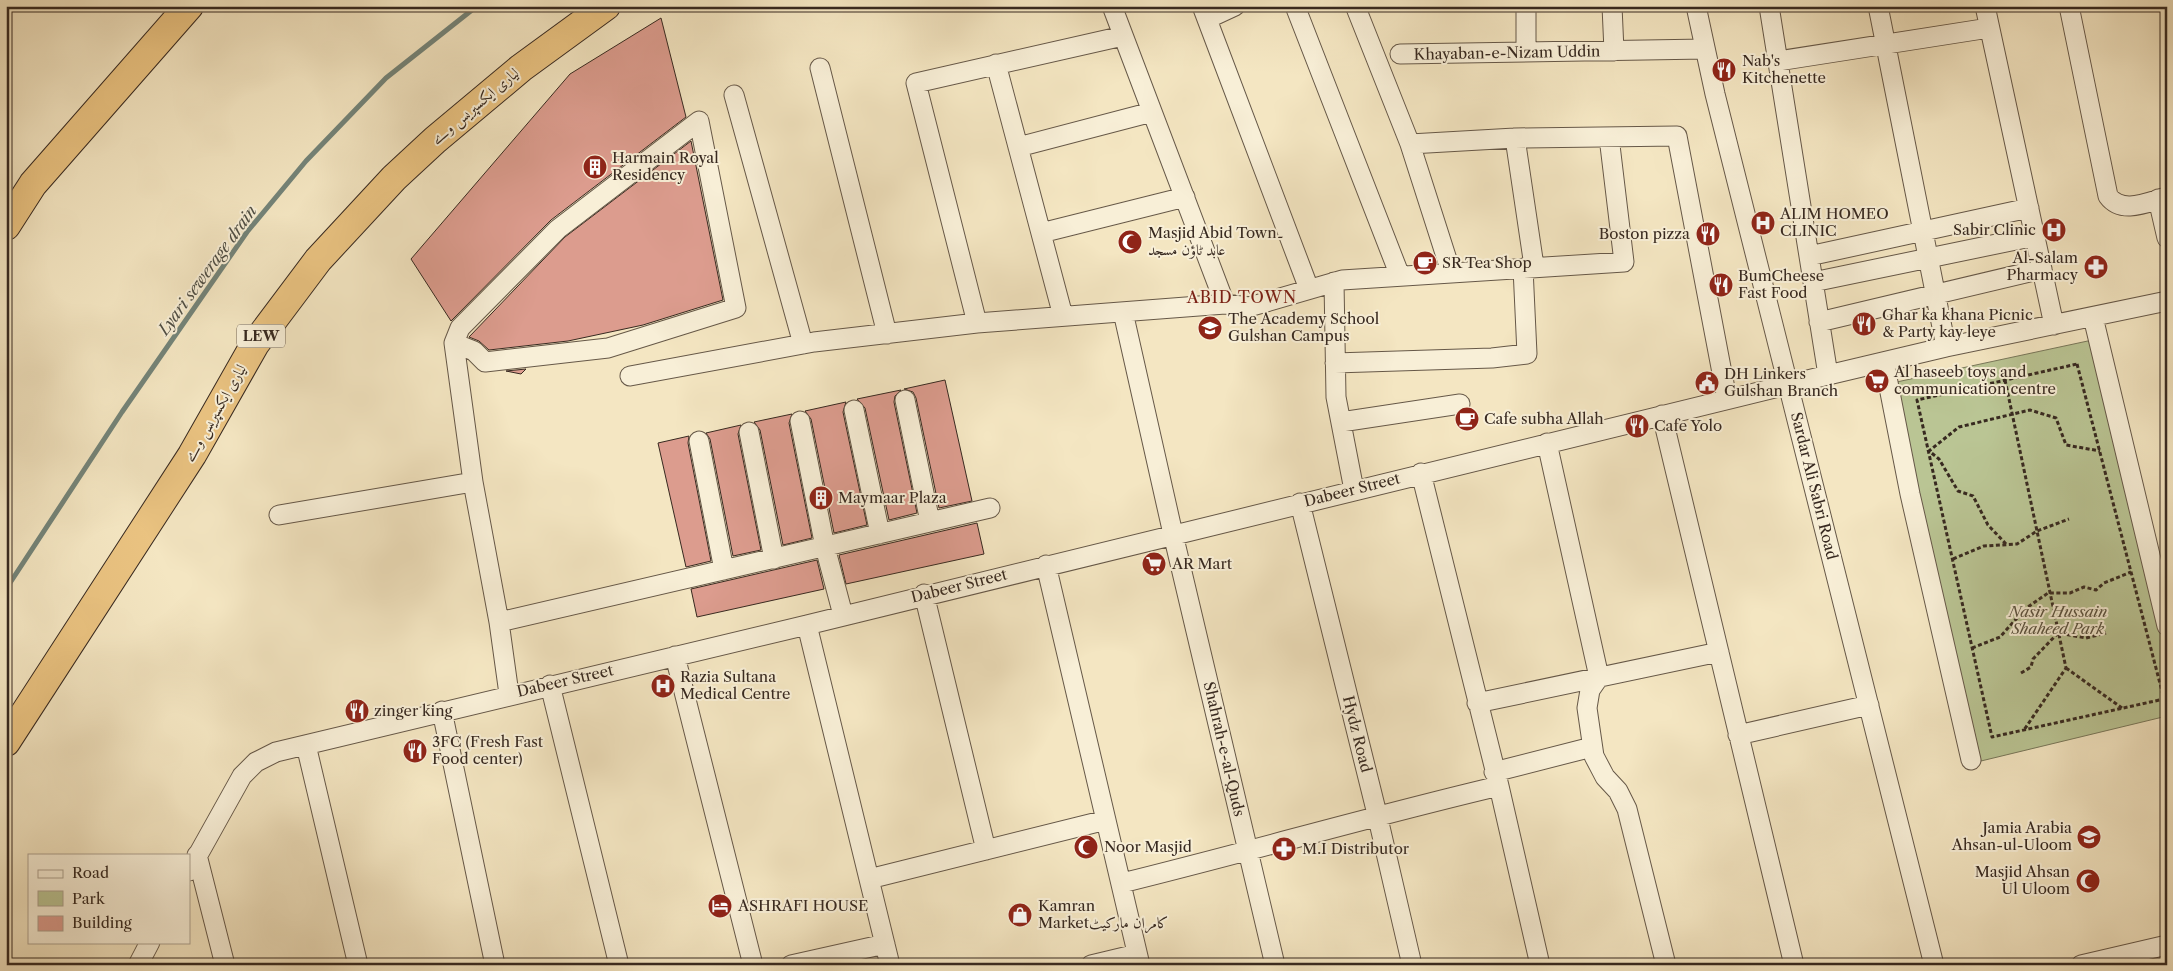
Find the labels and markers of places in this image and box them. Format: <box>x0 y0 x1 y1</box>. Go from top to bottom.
place label: Nab's Kitchenette <box>1742 51 1826 87</box>
restaurant icon: Nab's Kitchenette <box>1711 57 1737 83</box>
place label: Harmain Royal Residency <box>612 148 719 184</box>
building icon: Harmain Royal Residency <box>582 154 608 180</box>
place label: ALIM HOMEO CLINIC <box>1779 204 1889 240</box>
hospital icon: ALIM HOMEO CLINIC <box>1750 210 1776 236</box>
hospital icon: Sabir Clinic <box>2041 217 2067 243</box>
place label: Sabir Clinic <box>1953 220 2036 239</box>
restaurant icon: Boston pizza <box>1695 221 1721 247</box>
place label: Masjid Abid Town۔ عابد ٹاؤن مسجد <box>1148 223 1284 259</box>
place label: Boston pizza <box>1599 224 1690 243</box>
mosque icon: Masjid Abid Town۔ عابد ٹاؤن مسجد <box>1117 229 1143 255</box>
place label: Al-Salam Pharmacy <box>2007 248 2079 284</box>
cafe icon: SR Tea Shop <box>1412 250 1438 276</box>
place label: SR Tea Shop <box>1442 253 1532 272</box>
pharmacy icon: Al-Salam Pharmacy <box>2083 254 2109 280</box>
place label: BumCheese Fast Food <box>1738 266 1824 302</box>
restaurant icon: BumCheese Fast Food <box>1708 272 1734 298</box>
place label: Ghar ka khana Picnic & Party kay leye <box>1882 305 2033 341</box>
place label: The Academy School Gulshan Campus <box>1228 309 1380 345</box>
restaurant icon: Ghar ka khana Picnic & Party kay leye <box>1851 311 1877 337</box>
school or university icon: The Academy School Gulshan Campus <box>1197 315 1223 341</box>
place label: Al haseeb toys and communication centre <box>1893 362 2056 398</box>
place label: DH Linkers Gulshan Branch <box>1724 364 1839 400</box>
supermarket icon: Al haseeb toys and communication centre <box>1864 368 1890 394</box>
public building icon: DH Linkers Gulshan Branch <box>1694 370 1720 396</box>
cafe icon: Cafe subha Allah <box>1454 406 1480 432</box>
place label: Cafe subha Allah <box>1484 409 1604 428</box>
restaurant icon: Cafe Yolo <box>1624 413 1650 439</box>
place label: Cafe Yolo <box>1654 416 1722 435</box>
building icon: Maymaar Plaza <box>808 485 834 511</box>
place label: Maymaar Plaza <box>838 488 947 507</box>
supermarket icon: AR Mart <box>1141 551 1167 577</box>
place label: AR Mart <box>1171 554 1233 573</box>
place label: Razia Sultana Medical Centre <box>680 667 790 703</box>
hospital icon: Razia Sultana Medical Centre <box>650 673 676 699</box>
restaurant icon: zinger king <box>344 698 370 724</box>
place label: zinger king <box>374 701 453 720</box>
place label: 3FC (Fresh Fast Food center) <box>432 732 544 768</box>
restaurant icon: 3FC (Fresh Fast Food center) <box>402 738 428 764</box>
place label: Jamia Arabia Ahsan-ul-Uloom <box>1951 818 2072 854</box>
school or university icon: Jamia Arabia Ahsan-ul-Uloom <box>2076 824 2102 850</box>
mosque icon: Noor Masjid <box>1073 834 1099 860</box>
pharmacy icon: M.I Distributor <box>1271 836 1297 862</box>
place label: Noor Masjid <box>1104 837 1192 856</box>
place label: M.I Distributor <box>1302 839 1410 858</box>
place label: Masjid Ahsan Ul Uloom <box>1975 862 2071 898</box>
mosque icon: Masjid Ahsan Ul Uloom <box>2075 868 2101 894</box>
hotel icon: ASHRAFI HOUSE <box>707 893 733 919</box>
place label: ASHRAFI HOUSE <box>737 896 868 915</box>
place label: Kamran Marketکامران مارکیٹ <box>1038 896 1169 934</box>
shop icon: Kamran Marketکامران مارکیٹ <box>1007 902 1033 928</box>

